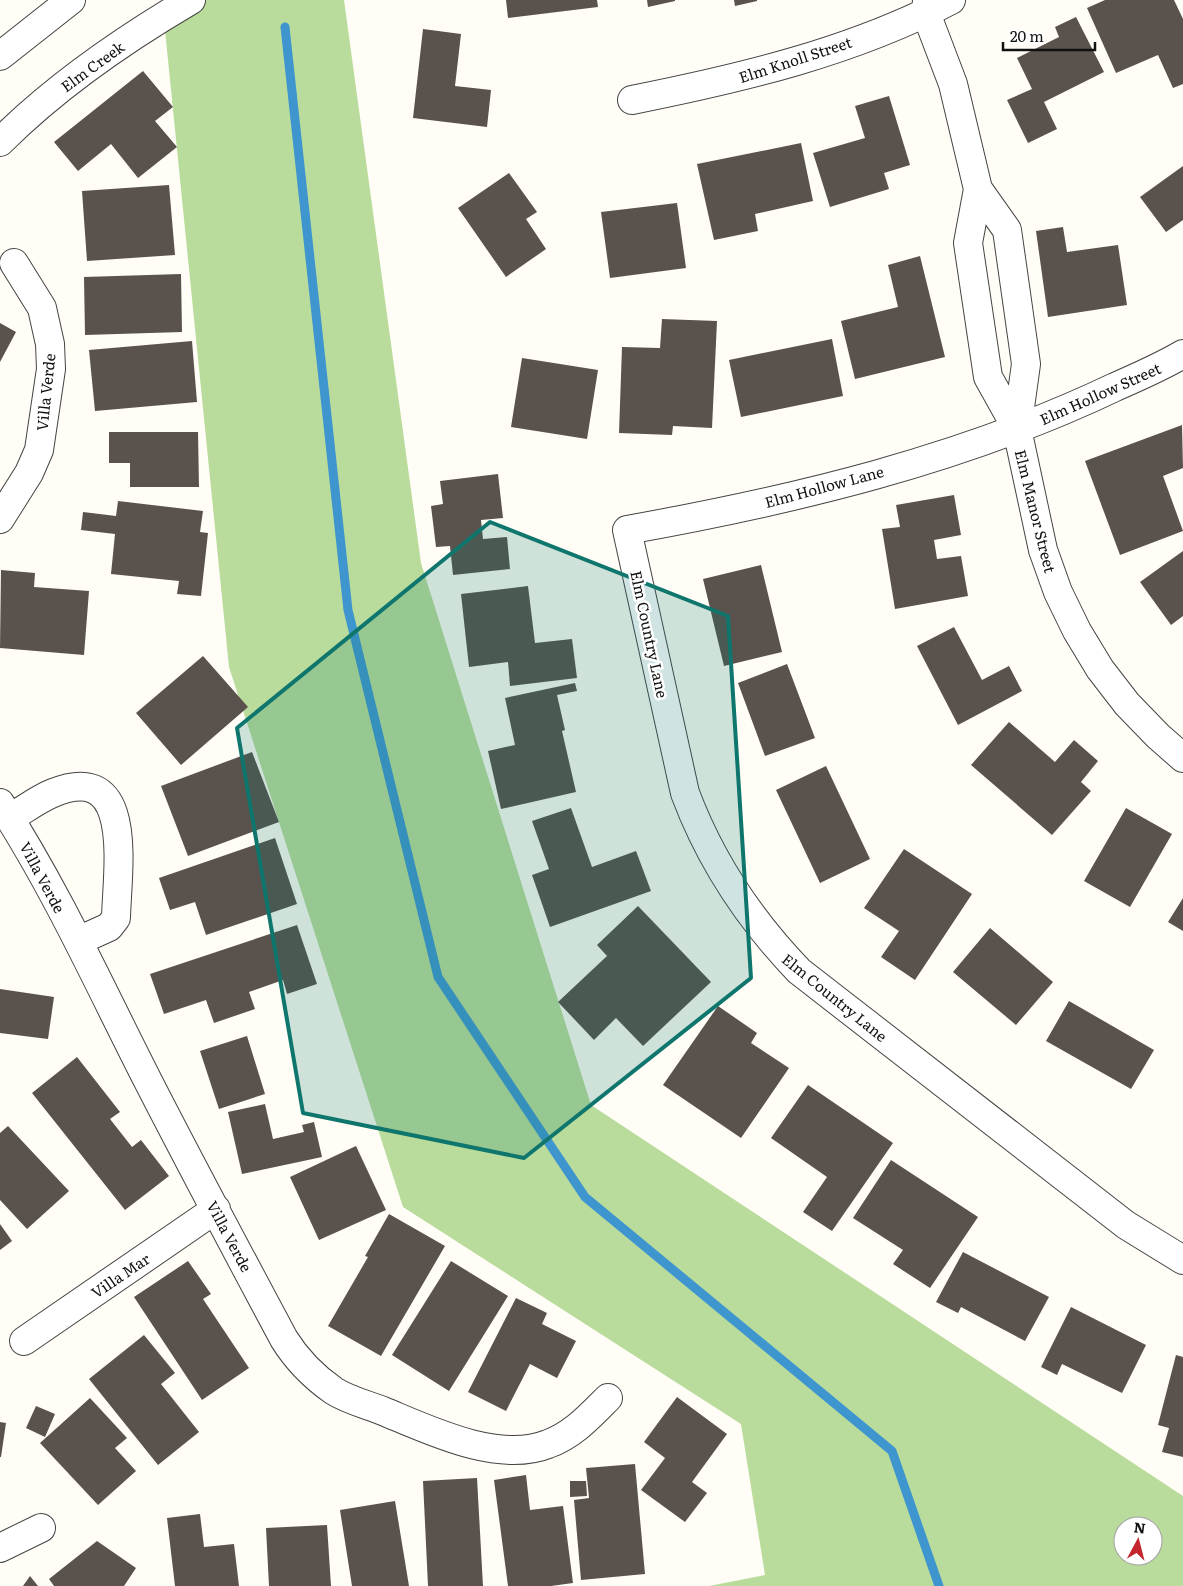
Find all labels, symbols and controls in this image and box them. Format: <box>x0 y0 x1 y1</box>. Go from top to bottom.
scale bar <box>1003 20 1096 52</box>
text: 20 m <box>1010 24 1044 47</box>
street label: Elm Knoll Street <box>735 30 855 88</box>
street label: Elm Creek <box>55 34 129 97</box>
street label: Villa Verde <box>29 352 61 432</box>
street label: Elm Hollow Street <box>1036 356 1164 430</box>
street label: Elm Manor Street <box>1010 447 1062 575</box>
street label: Elm Hollow Lane <box>762 459 886 513</box>
street label: Elm Country Lane <box>625 568 675 700</box>
street label: Villa Verde <box>15 837 72 917</box>
street label: Elm Country Lane <box>777 947 893 1047</box>
street label: Villa Verde <box>202 1196 259 1276</box>
street label: Villa Mar <box>86 1247 154 1303</box>
north arrow <box>1113 1516 1163 1566</box>
text: N <box>1133 1516 1147 1538</box>

